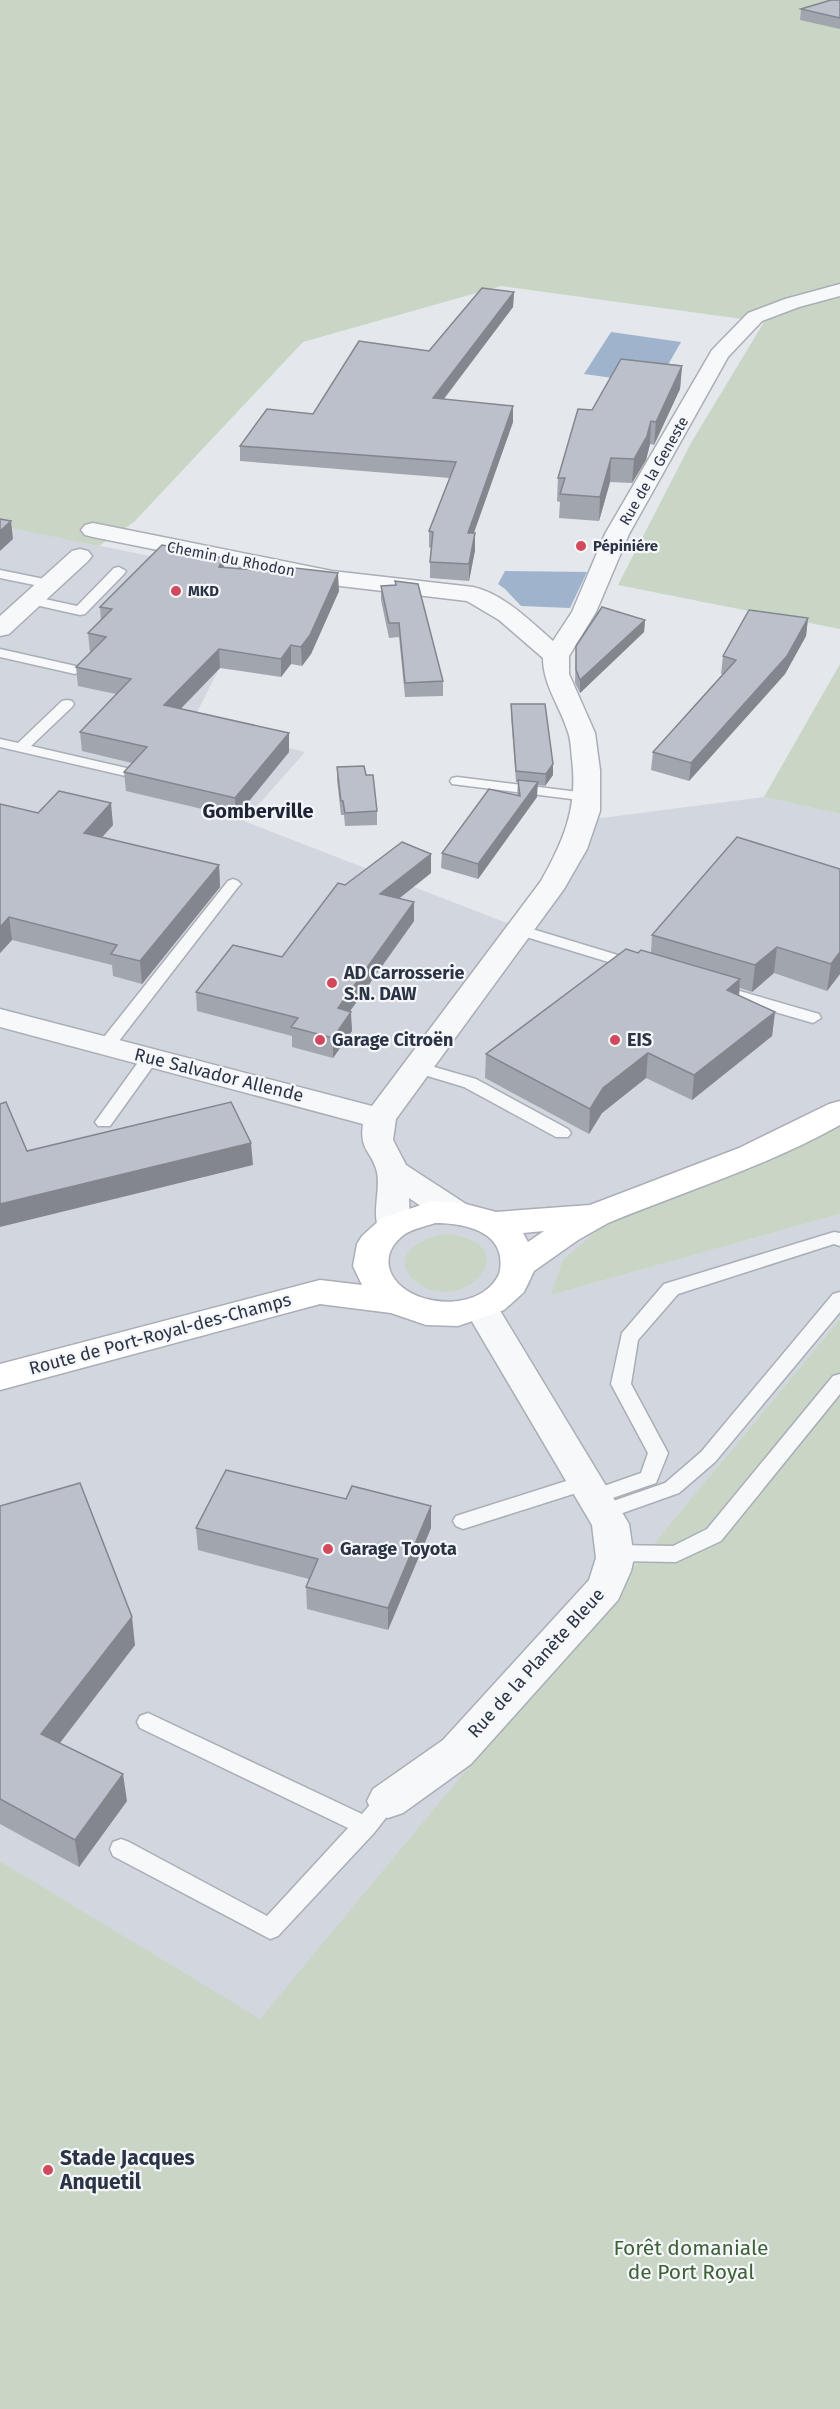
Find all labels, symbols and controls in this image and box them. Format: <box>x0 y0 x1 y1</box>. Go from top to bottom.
street label: Rue de la Geneste <box>616 413 692 529</box>
place label: Pépiniére <box>593 537 658 555</box>
street label: Chemin du Rhodon <box>166 538 296 580</box>
marker: Pépiniére <box>574 539 588 553</box>
place label: MKD <box>188 582 219 600</box>
marker: MKD <box>169 584 183 598</box>
district label: Gomberville <box>202 799 314 823</box>
place label: AD Carrosserie S.N. DAW <box>343 962 465 1005</box>
marker: AD Carrosserie S.N. DAW <box>325 976 339 990</box>
place label: Garage Citroën <box>332 1029 453 1051</box>
place label: EIS <box>627 1029 652 1051</box>
marker: Garage Citroën <box>313 1033 327 1047</box>
marker: EIS <box>608 1033 622 1047</box>
street label: Rue Salvador Allende <box>132 1043 306 1107</box>
street label: Route de Port-Royal-des-Champs <box>26 1288 294 1380</box>
place label: Garage Toyota <box>340 1538 457 1560</box>
marker: Garage Toyota <box>321 1542 335 1556</box>
street label: Rue de la Planète Bleue <box>463 1584 609 1742</box>
place label: Stade Jacques Anquetil <box>59 2145 195 2195</box>
marker: Stade Jacques Anquetil <box>41 2163 55 2177</box>
park label: Forêt domaniale de Port Royal <box>613 2235 769 2285</box>

